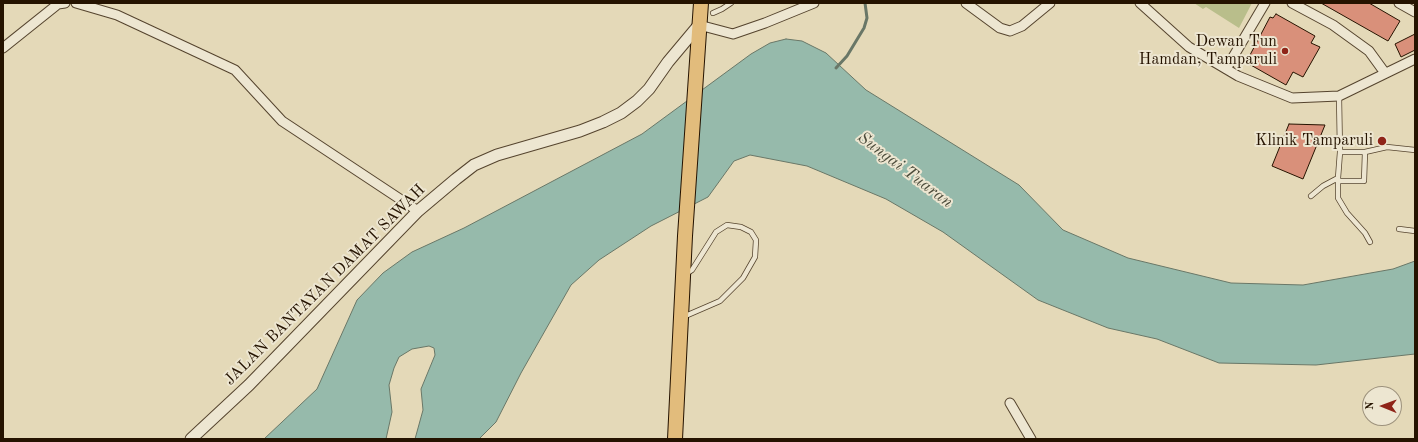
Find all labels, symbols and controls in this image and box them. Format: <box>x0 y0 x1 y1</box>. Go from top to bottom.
place label: Dewan Tun Hamdan, Tamparuli <box>1139 32 1277 70</box>
marker: Dewan Tun Hamdan, Tamparuli <box>1280 46 1290 56</box>
water label: Sungai Tuaran <box>853 127 957 213</box>
place label: Klinik Tamparuli <box>1255 131 1373 151</box>
marker: Klinik Tamparuli <box>1376 135 1388 147</box>
street label: JALAN BANTAYAN DAMAT SAWAH <box>220 180 430 390</box>
north arrow <box>1362 386 1402 426</box>
text: N <box>1365 402 1376 410</box>

